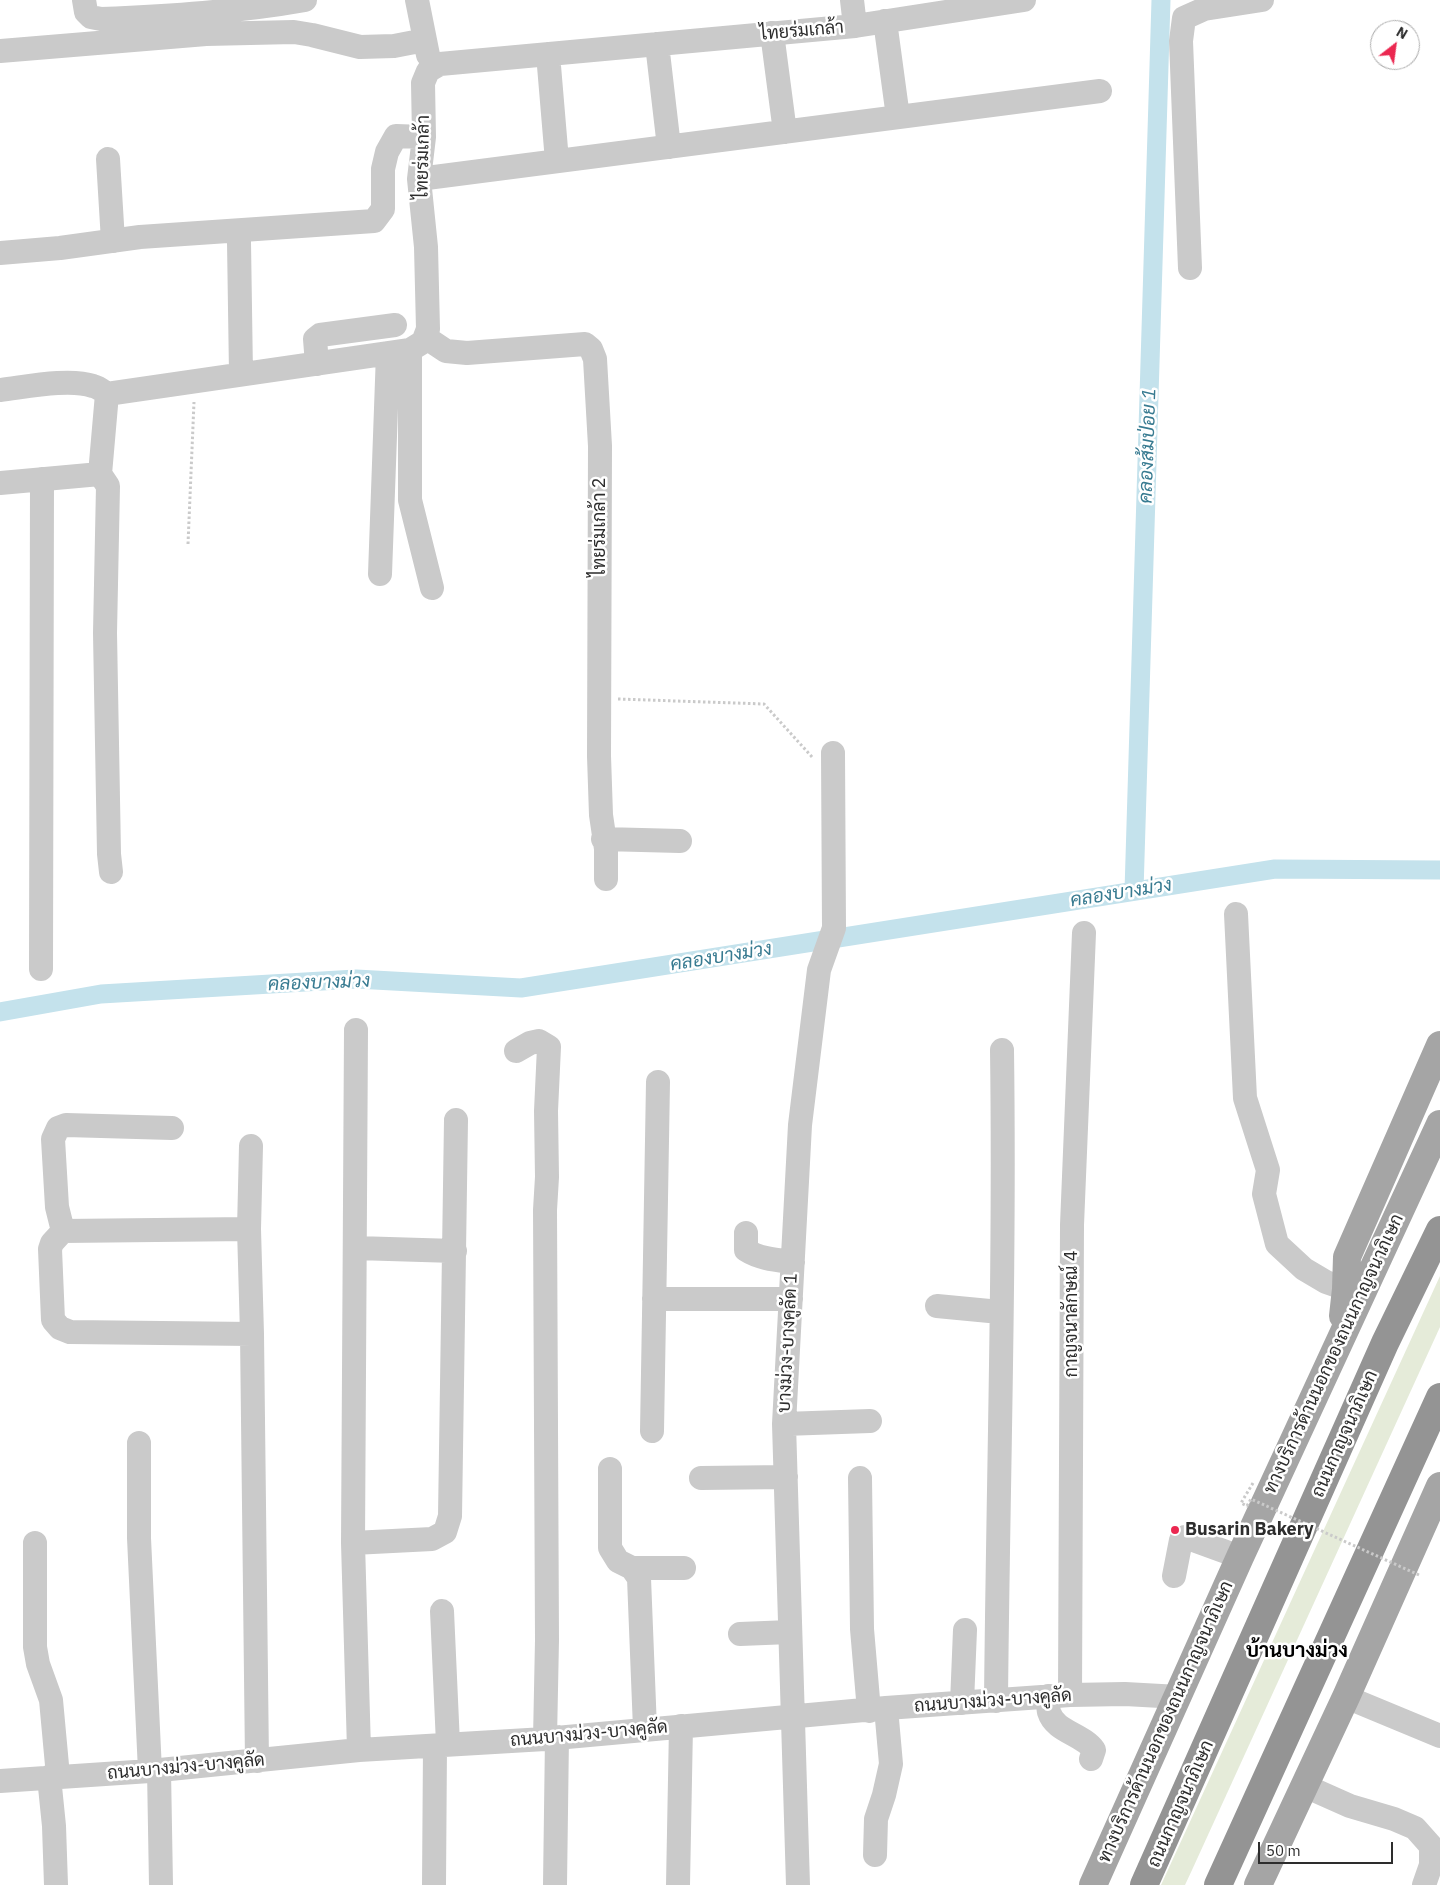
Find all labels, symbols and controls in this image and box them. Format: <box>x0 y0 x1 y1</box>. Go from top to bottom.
street label: ไทยร่มเกล้า <box>759 17 845 45</box>
north arrow <box>1370 20 1420 70</box>
text: N <box>1393 23 1411 43</box>
street label: ไทยร่มเกล้า <box>411 115 435 199</box>
water label: คลองส้มป่อย 1 <box>1135 388 1161 504</box>
street label: ไทยร่มเกล้า 2 <box>589 477 611 577</box>
water label: คลองบางม่วง <box>1069 874 1173 912</box>
water label: คลองบางม่วง <box>669 938 773 976</box>
water label: คลองบางม่วง <box>267 970 371 996</box>
street label: ทางบริการด้านนอกของถนนกาญจนาภิเษก <box>1259 1211 1409 1497</box>
street label: กาญจนาลักษณ์ 4 <box>1061 1250 1083 1378</box>
street label: บางม่วง-บางคูลัด 1 <box>774 1273 802 1413</box>
street label: ถนนกาญจนาภิเษก <box>1307 1367 1383 1501</box>
place label: Busarin Bakery <box>1185 1519 1314 1541</box>
marker: Busarin Bakery <box>1169 1524 1181 1536</box>
street label: ทางบริการด้านนอกของถนนกาญจนาภิเษก <box>1094 1578 1238 1866</box>
district label: บ้านบางม่วง <box>1246 1639 1348 1663</box>
street label: ถนนบางม่วง-บางคูลัด <box>913 1685 1073 1717</box>
street label: ถนนบางม่วง-บางคูลัด <box>509 1716 669 1752</box>
street label: ถนนกาญจนาภิเษก <box>1143 1737 1219 1871</box>
street label: ถนนบางม่วง-บางคูลัด <box>106 1749 266 1785</box>
scale bar <box>1260 1832 1395 1864</box>
text: 50 m <box>1266 1841 1301 1860</box>

